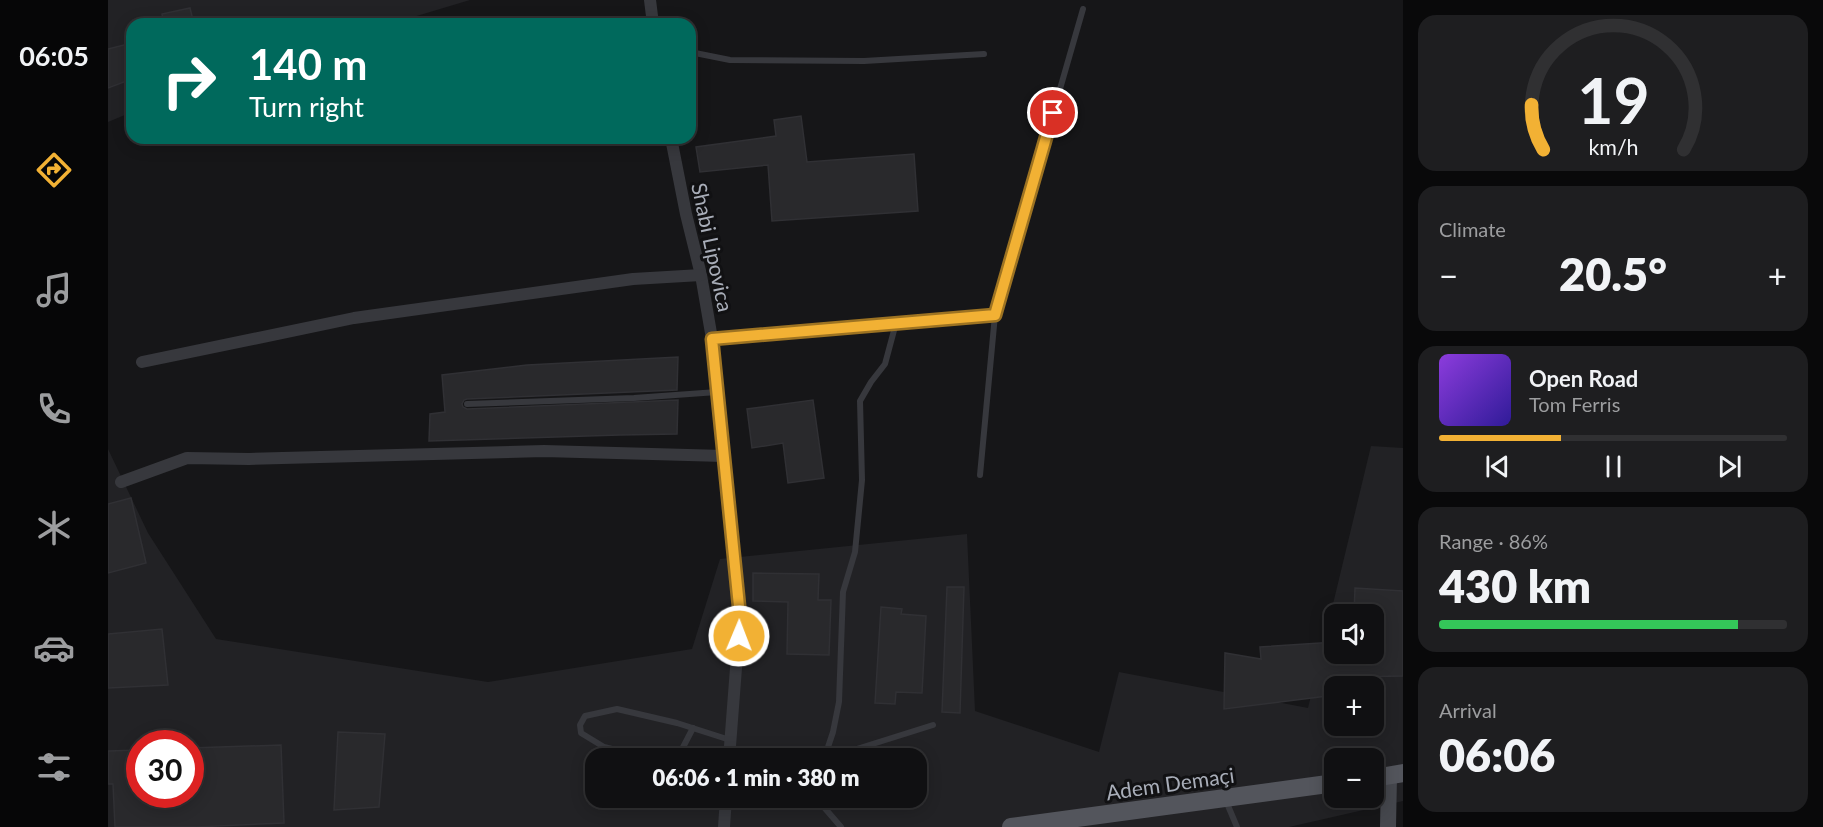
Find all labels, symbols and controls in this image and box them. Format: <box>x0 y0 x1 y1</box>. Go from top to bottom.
text: 06:05 <box>19 39 89 72</box>
text: 140 m <box>249 39 367 89</box>
icon: right <box>150 42 228 120</box>
text: 19 <box>1577 62 1649 137</box>
pin <box>1027 87 1078 138</box>
text: Turn right <box>249 90 364 123</box>
icon: arrive <box>1036 96 1069 129</box>
text: km/h <box>1588 134 1638 160</box>
icon: directions <box>33 149 75 191</box>
street label: Shabi Lipovica <box>687 180 739 314</box>
text: Climate <box>1439 217 1506 241</box>
text: 20.5° <box>1559 247 1667 301</box>
text: − <box>1439 255 1458 295</box>
text: + <box>1768 255 1787 295</box>
icon: music <box>33 269 75 311</box>
text: Open Road <box>1529 365 1638 392</box>
icon: phone <box>33 388 75 430</box>
text: Tom Ferris <box>1529 392 1620 416</box>
icon: previous <box>1481 450 1514 483</box>
icon: pause <box>1597 450 1630 483</box>
icon: next <box>1713 450 1746 483</box>
icon: climate <box>33 507 75 549</box>
text: Range · 86% <box>1439 529 1548 553</box>
text: 430 km <box>1439 559 1591 613</box>
position arrow <box>707 604 771 668</box>
map controls <box>1324 604 1384 808</box>
button: sound <box>1324 604 1384 664</box>
icon: car <box>33 627 75 669</box>
button: + <box>1324 676 1384 736</box>
text: Arrival <box>1439 698 1497 722</box>
text: 06:06 <box>1439 728 1555 782</box>
speed limit sign: 30 <box>126 730 204 808</box>
icon: filters <box>33 746 75 788</box>
button: − <box>1324 748 1384 808</box>
street label: Adem Demaçi <box>1104 762 1236 804</box>
text: 06:06 · 1 min · 380 m <box>653 764 859 791</box>

